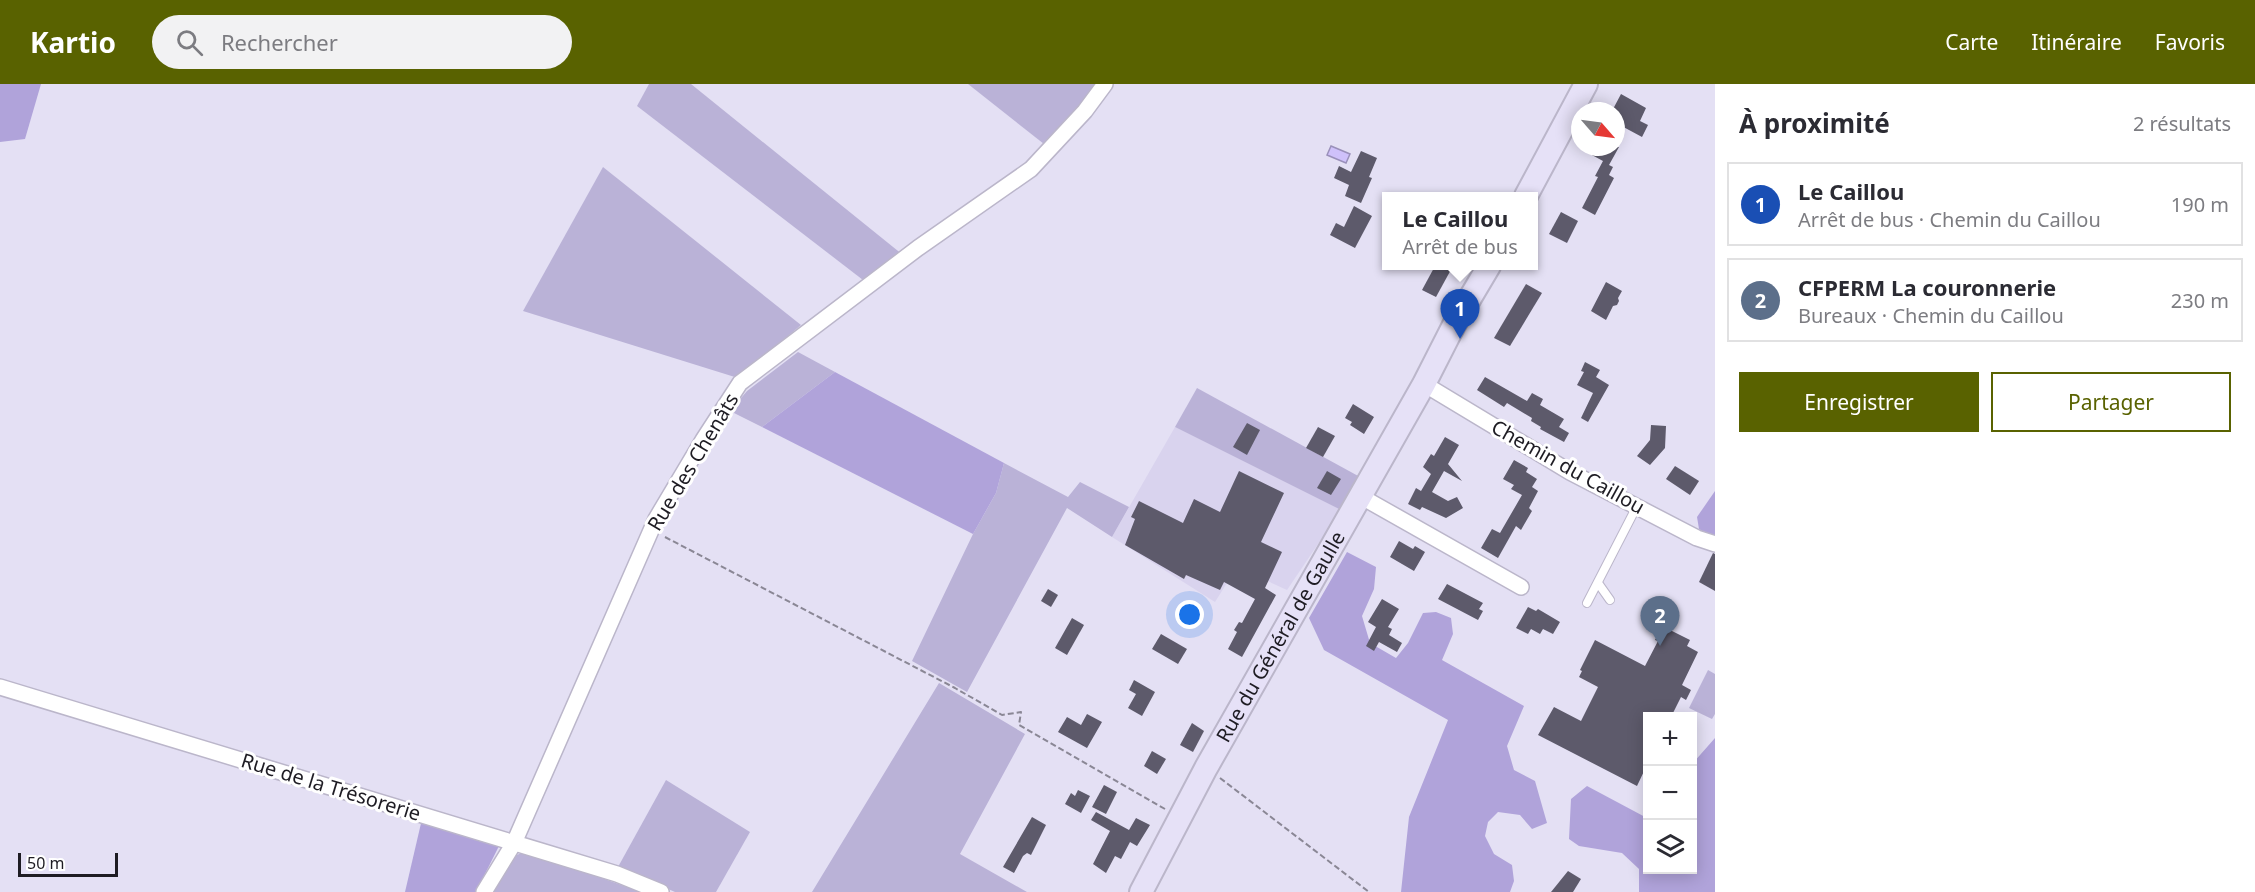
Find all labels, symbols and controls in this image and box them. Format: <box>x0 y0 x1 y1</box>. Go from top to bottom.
search box <box>152 15 572 69</box>
text: Kartio <box>30 23 116 61</box>
icon: search <box>173 26 206 59</box>
text: Rechercher <box>221 27 338 57</box>
text: Carte <box>1945 28 1998 56</box>
text: Itinéraire <box>2031 28 2122 56</box>
text: Favoris <box>2155 28 2225 56</box>
north arrow <box>1571 102 1625 156</box>
text: À proximité <box>1739 105 1890 141</box>
text: 2 résultats <box>2133 110 2231 137</box>
text: Le Caillou <box>1798 176 1904 206</box>
text: 1 <box>1755 191 1766 218</box>
text: 190 m <box>2171 191 2229 218</box>
popup <box>1382 192 1538 270</box>
text: Le Caillou <box>1402 203 1508 233</box>
text: Arrêt de bus · Chemin du Caillou <box>1798 206 2101 233</box>
text: Arrêt de bus <box>1402 233 1518 260</box>
text: CFPERM La couronnerie <box>1798 272 2056 302</box>
text: 2 <box>1755 287 1766 314</box>
text: 230 m <box>2171 287 2229 314</box>
pin: 1 <box>1440 290 1480 339</box>
text: Bureaux · Chemin du Caillou <box>1798 302 2064 329</box>
button: Enregistrer <box>1739 372 1979 432</box>
button: Partager <box>1991 372 2231 432</box>
street label: Rue des Chenâts <box>641 388 744 536</box>
street label: Chemin du Caillou <box>1487 413 1650 520</box>
street label: Rue du Général de Gaulle <box>1209 526 1351 747</box>
pin: 2 <box>1640 596 1680 646</box>
your location <box>1175 600 1204 629</box>
map controls <box>1643 712 1697 874</box>
button: + <box>1643 712 1697 766</box>
street label: Rue de la Trésorerie <box>238 746 424 827</box>
button: − <box>1643 766 1697 820</box>
button: layers <box>1643 820 1697 874</box>
scale bar <box>18 850 118 878</box>
text: 50 m <box>27 852 64 874</box>

